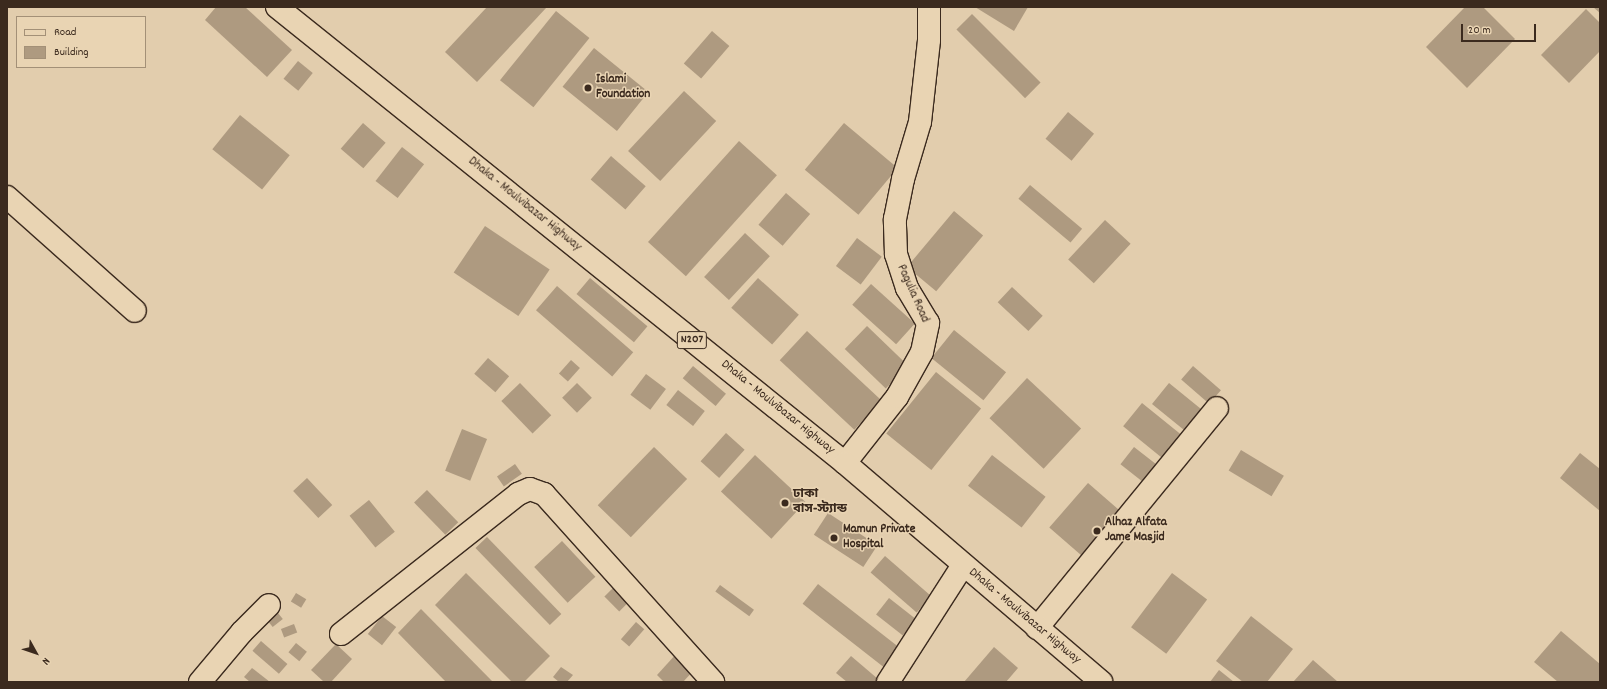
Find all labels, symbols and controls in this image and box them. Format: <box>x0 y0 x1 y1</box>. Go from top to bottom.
legend <box>16 16 146 68</box>
scale bar <box>1463 16 1538 42</box>
text: 20 m <box>1468 22 1491 39</box>
text: Road <box>54 24 76 41</box>
text: Building <box>54 44 89 61</box>
place label: Islami Foundation <box>596 73 650 104</box>
marker: Islami Foundation <box>583 83 593 93</box>
street label: Dhaka - Moulvibazar Highway <box>464 154 584 256</box>
street label: Pagulia Road <box>892 262 932 326</box>
road number: N207 <box>676 330 708 350</box>
street label: Dhaka - Moulvibazar Highway <box>717 357 837 459</box>
place label: ঢাকা বাস-স্ট্যান্ড <box>793 488 847 519</box>
marker: ঢাকা বাস-স্ট্যান্ড <box>780 498 790 508</box>
place label: Alhaz Alfata Jame Masjid <box>1105 516 1167 547</box>
place label: Mamun Private Hospital <box>843 523 915 554</box>
marker: Alhaz Alfata Jame Masjid <box>1092 526 1102 536</box>
marker: Mamun Private Hospital <box>828 532 840 544</box>
street label: Dhaka - Moulvibazar Highway <box>965 566 1083 668</box>
north arrow <box>16 633 56 673</box>
text: N <box>37 653 53 668</box>

